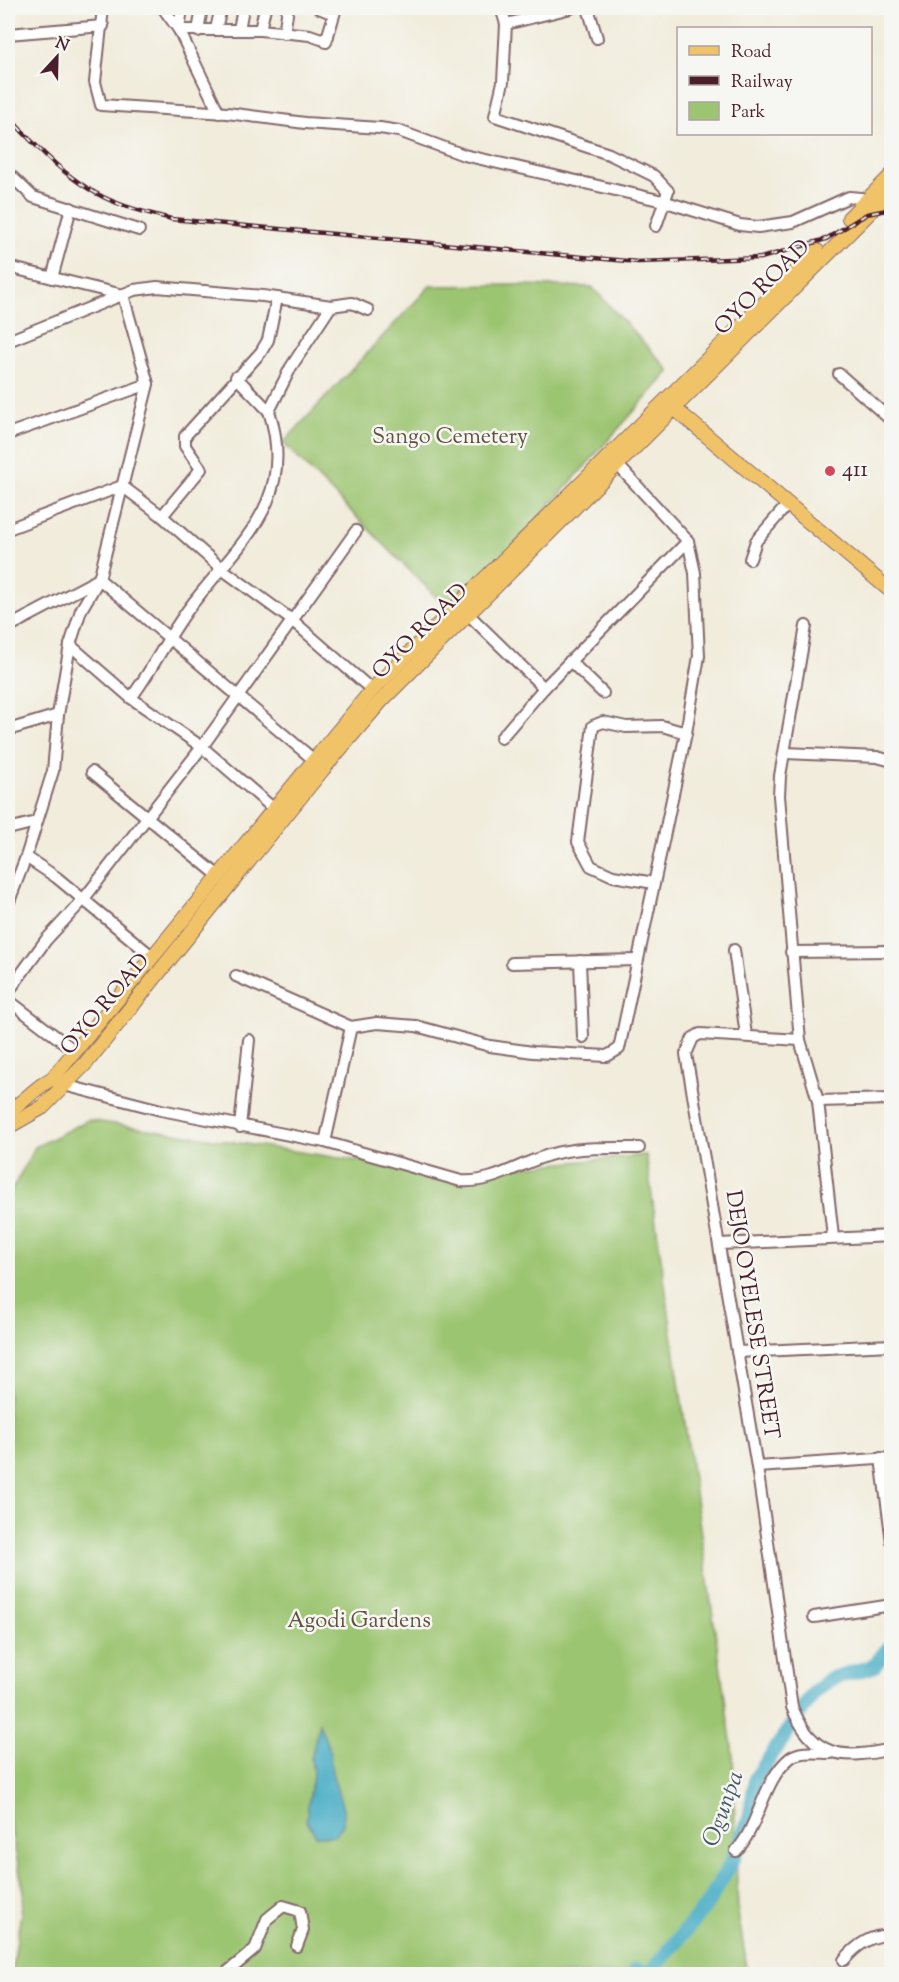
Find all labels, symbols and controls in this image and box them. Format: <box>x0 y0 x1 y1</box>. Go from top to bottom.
north arrow <box>27 27 87 87</box>
legend <box>677 27 872 135</box>
text: N <box>51 32 72 59</box>
text: Road <box>731 40 771 66</box>
text: Railway <box>731 70 793 96</box>
text: Park <box>731 100 766 126</box>
street label: OYO ROAD <box>708 233 818 343</box>
park label: Sango Cemetery <box>372 422 528 454</box>
place label: 411 <box>842 455 869 487</box>
marker: 411 <box>823 464 837 478</box>
street label: OYO ROAD <box>366 577 476 687</box>
street label: OYO ROAD <box>54 947 158 1063</box>
street label: DEJO OYELESE STREET <box>716 1188 787 1442</box>
park label: Agodi Gardens <box>287 1606 431 1638</box>
water label: Ogunpa <box>695 1766 753 1852</box>

